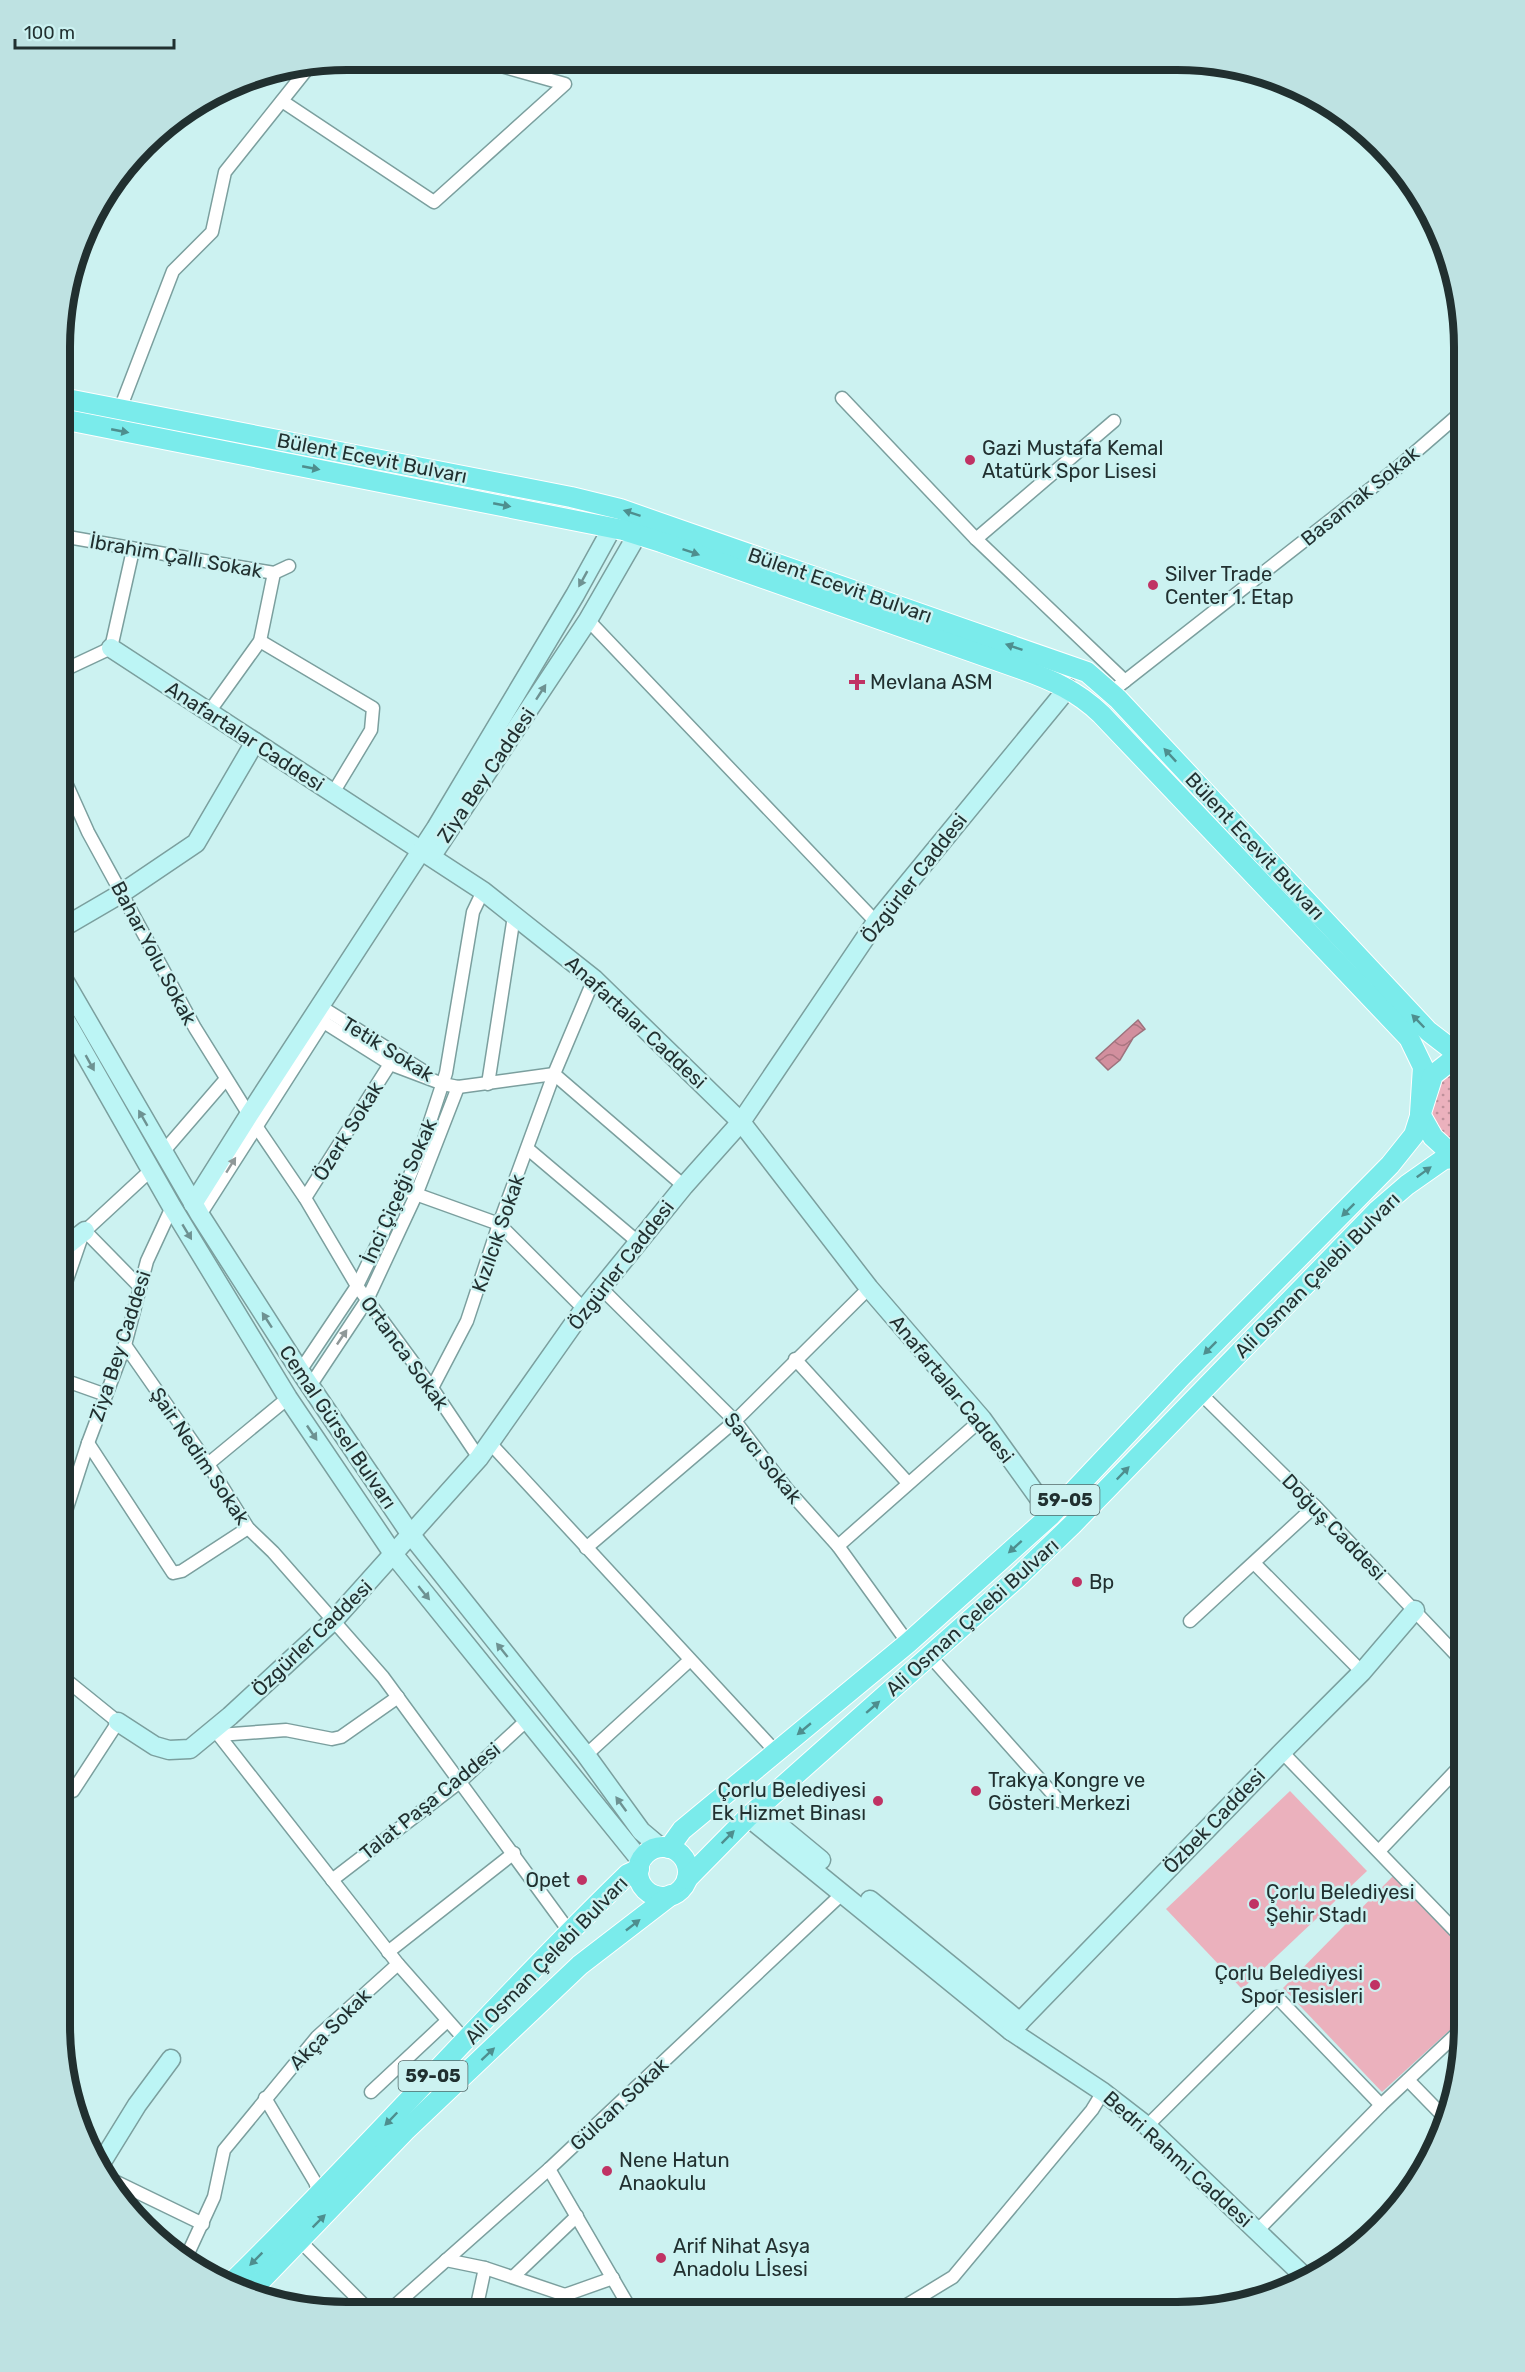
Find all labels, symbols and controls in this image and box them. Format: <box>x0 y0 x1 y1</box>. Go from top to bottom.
scale bar <box>15 12 174 50</box>
text: 100 m <box>24 22 75 44</box>
one-way arrow <box>110 426 129 436</box>
street label: Bülent Ecevit Bulvarı <box>275 428 469 488</box>
place label: Gazi Mustafa Kemal Atatürk Spor Lisesi <box>982 436 1163 483</box>
street label: Basamak Sokak <box>1296 441 1424 551</box>
marker: Gazi Mustafa Kemal Atatürk Spor Lisesi <box>963 453 977 467</box>
one-way arrow <box>302 464 321 473</box>
one-way arrow <box>493 501 512 511</box>
one-way arrow <box>623 508 641 517</box>
street label: İbrahim Çallı Sokak <box>88 529 265 583</box>
street label: Bülent Ecevit Bulvarı <box>745 542 935 628</box>
one-way arrow <box>682 548 700 558</box>
place label: Silver Trade Center 1. Etap <box>1165 562 1294 609</box>
one-way arrow <box>578 571 588 588</box>
marker: Silver Trade Center 1. Etap <box>1146 578 1160 592</box>
one-way arrow <box>1005 641 1023 651</box>
place label: Mevlana ASM <box>870 670 993 694</box>
marker: Mevlana ASM <box>848 673 866 691</box>
street label: Anafartalar Caddesi <box>161 676 329 796</box>
one-way arrow <box>536 683 547 700</box>
street label: Ziya Bey Caddesi <box>432 703 540 847</box>
one-way arrow <box>1164 749 1178 763</box>
street label: Bülent Ecevit Bulvarı <box>1180 767 1330 925</box>
street label: Özgürler Caddesi <box>856 808 972 948</box>
street label: Bahar Yolu Sokak <box>106 877 202 1029</box>
street label: Anafartalar Caddesi <box>561 951 711 1093</box>
street label: Tetik Sokak <box>338 1011 439 1087</box>
one-way arrow <box>1411 1013 1425 1028</box>
one-way arrow <box>85 1055 95 1072</box>
street label: Özerk Sokak <box>308 1076 388 1185</box>
one-way arrow <box>139 1110 149 1127</box>
street label: İnci Çiçeği Sokak <box>356 1114 442 1267</box>
one-way arrow <box>226 1157 237 1173</box>
one-way arrow <box>1416 1166 1432 1179</box>
street label: Kızılcık Sokak <box>467 1170 530 1295</box>
street label: Ali Osman Çelebi Bulvarı <box>1229 1187 1405 1363</box>
street label: Özgürler Caddesi <box>563 1195 679 1335</box>
one-way arrow <box>1342 1202 1356 1216</box>
one-way arrow <box>182 1224 193 1240</box>
street label: Ziya Bey Caddesi <box>84 1267 156 1425</box>
street label: Ortanca Sokak <box>356 1292 455 1415</box>
street label: Anafartalar Caddesi <box>885 1310 1019 1468</box>
one-way arrow <box>262 1312 273 1328</box>
one-way arrow <box>337 1329 348 1346</box>
one-way arrow <box>1204 1340 1218 1354</box>
street label: Cemal Gürsel Bulvarı <box>274 1341 402 1513</box>
street label: Şair Nedim Sokak <box>145 1383 255 1530</box>
street label: Savcı Sokak <box>719 1408 807 1509</box>
one-way arrow <box>306 1425 318 1441</box>
one-way arrow <box>1115 1466 1129 1480</box>
street label: Doğuş Caddesi <box>1277 1469 1391 1585</box>
road number: 59-05 <box>1030 1485 1100 1515</box>
street label: Ali Osman Çelebi Bulvarı <box>881 1533 1063 1701</box>
one-way arrow <box>1008 1540 1023 1553</box>
place label: Bp <box>1089 1570 1114 1594</box>
street label: Özgürler Caddesi <box>247 1575 377 1701</box>
marker: Bp <box>1070 1575 1084 1589</box>
one-way arrow <box>417 1585 430 1600</box>
one-way arrow <box>496 1642 509 1658</box>
one-way arrow <box>865 1701 880 1714</box>
one-way arrow <box>797 1722 812 1735</box>
street label: Talat Paşa Caddesi <box>355 1737 505 1865</box>
street label: Özbek Caddesi <box>1158 1764 1270 1878</box>
place label: Trakya Kongre ve Gösteri Merkezi <box>988 1768 1145 1815</box>
place label: Çorlu Belediyesi Ek Hizmet Binası <box>712 1778 866 1825</box>
marker: Trakya Kongre ve Gösteri Merkezi <box>969 1784 983 1798</box>
marker: Çorlu Belediyesi Ek Hizmet Binası <box>871 1794 885 1808</box>
one-way arrow <box>616 1797 628 1812</box>
one-way arrow <box>721 1831 735 1845</box>
place label: Opet <box>526 1868 570 1892</box>
street label: Ali Osman Çelebi Bulvarı <box>459 1871 633 2049</box>
marker: Opet <box>575 1873 589 1887</box>
place label: Çorlu Belediyesi Şehir Stadı <box>1266 1880 1414 1927</box>
marker: Çorlu Belediyesi Şehir Stadı <box>1247 1897 1261 1911</box>
one-way arrow <box>625 1918 641 1931</box>
place label: Çorlu Belediyesi Spor Tesisleri <box>1215 1961 1363 2008</box>
marker: Çorlu Belediyesi Spor Tesisleri <box>1368 1978 1382 1992</box>
street label: Akça Sokak <box>284 1983 376 2075</box>
one-way arrow <box>480 2048 494 2062</box>
street label: Gülcan Sokak <box>565 2052 673 2155</box>
road number: 59-05 <box>398 2061 468 2091</box>
street label: Bedri Rahmi Caddesi <box>1099 2086 1257 2232</box>
one-way arrow <box>384 2111 398 2126</box>
place label: Nene Hatun Anaokulu <box>619 2148 730 2195</box>
marker: Nene Hatun Anaokulu <box>600 2164 614 2178</box>
one-way arrow <box>312 2215 326 2229</box>
place label: Arif Nihat Asya Anadolu Lİsesi <box>673 2234 810 2281</box>
marker: Arif Nihat Asya Anadolu Lİsesi <box>654 2251 668 2265</box>
one-way arrow <box>249 2252 263 2266</box>

